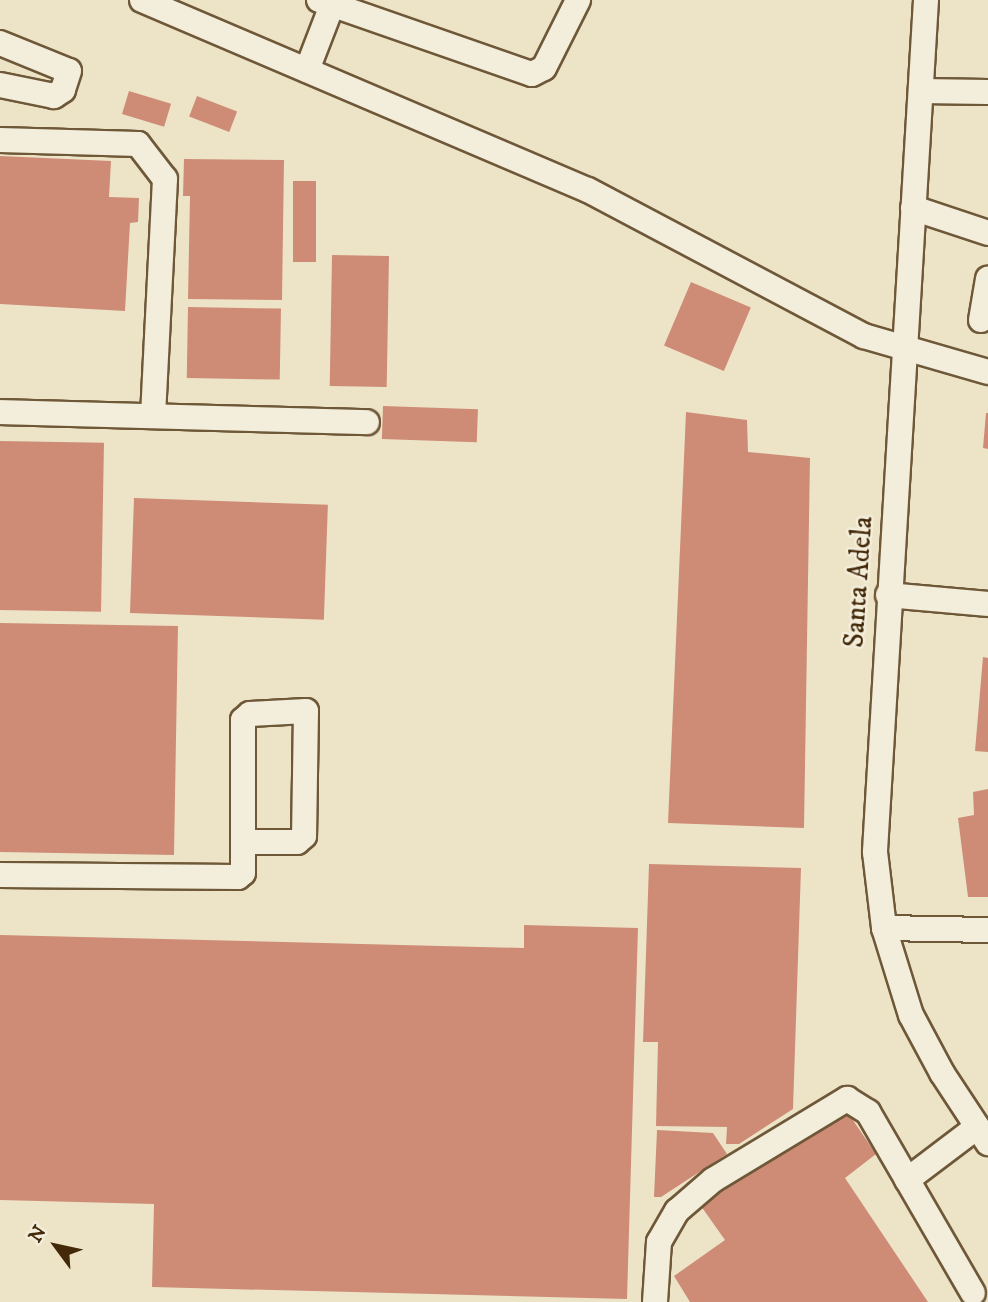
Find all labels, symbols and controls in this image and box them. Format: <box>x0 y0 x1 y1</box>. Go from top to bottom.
street label: Santa Adela <box>838 515 880 649</box>
north arrow <box>21 1211 91 1281</box>
text: N <box>24 1221 52 1247</box>

